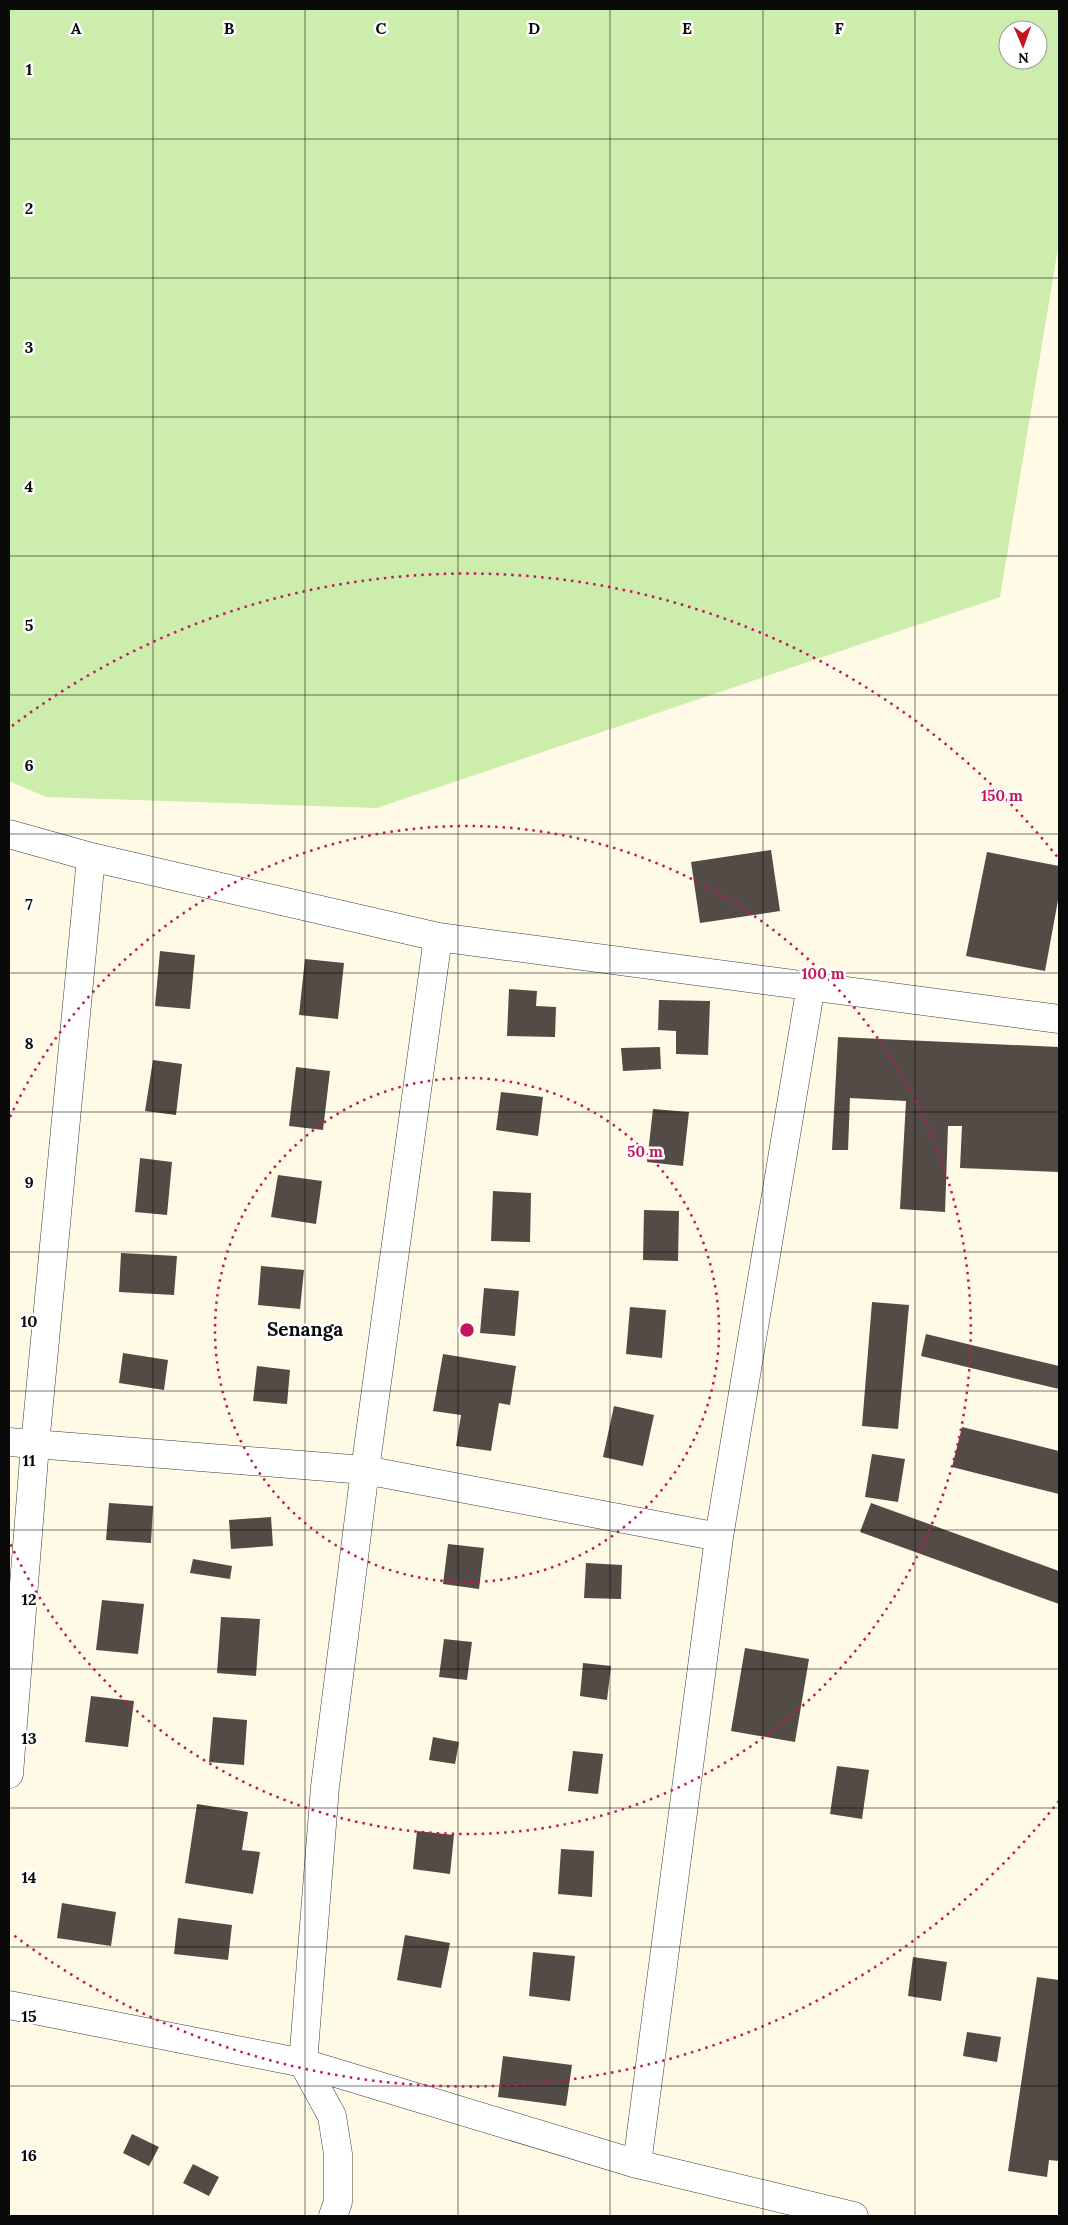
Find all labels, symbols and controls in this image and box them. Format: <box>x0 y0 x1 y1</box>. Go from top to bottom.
text: A <box>71 18 82 38</box>
text: B <box>224 18 235 38</box>
text: C <box>375 18 387 38</box>
text: D <box>528 18 540 38</box>
text: E <box>682 18 692 38</box>
text: F <box>834 18 844 38</box>
north arrow <box>998 20 1048 70</box>
text: N <box>1018 49 1029 67</box>
text: 1 <box>26 59 32 79</box>
text: 2 <box>25 198 33 218</box>
text: 3 <box>25 337 34 357</box>
text: 4 <box>25 476 34 496</box>
text: 5 <box>25 615 34 635</box>
text: 6 <box>24 755 34 775</box>
text: 150 m <box>981 786 1023 805</box>
text: 7 <box>25 894 33 914</box>
text: 100 m <box>802 964 845 983</box>
text: 8 <box>24 1033 34 1053</box>
text: 50 m <box>627 1142 663 1161</box>
text: 9 <box>24 1172 34 1192</box>
text: 10 <box>21 1311 37 1331</box>
district label: Senanga <box>267 1317 343 1341</box>
centre of rings <box>458 1321 476 1339</box>
text: 11 <box>23 1450 36 1470</box>
text: 12 <box>21 1589 37 1609</box>
text: 13 <box>21 1728 37 1748</box>
text: 14 <box>21 1867 37 1887</box>
text: 15 <box>21 2006 37 2026</box>
text: 16 <box>21 2145 37 2165</box>

